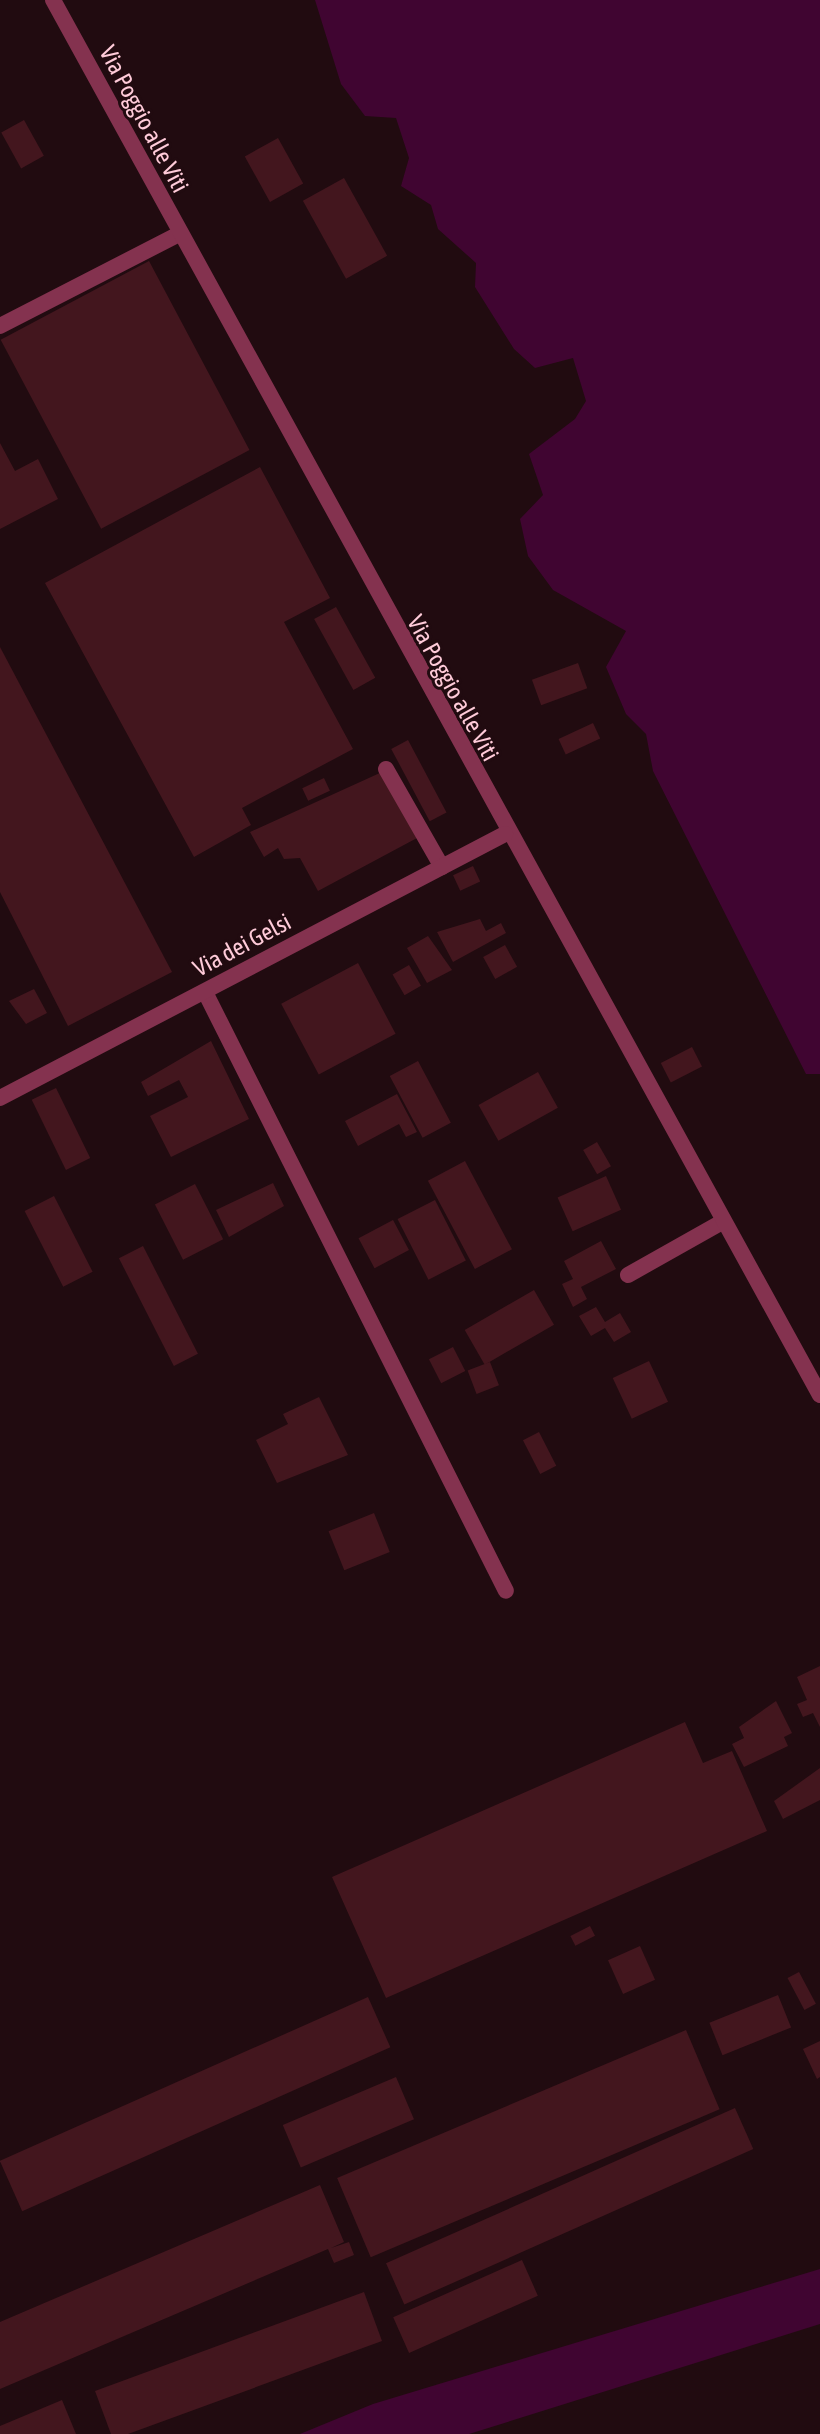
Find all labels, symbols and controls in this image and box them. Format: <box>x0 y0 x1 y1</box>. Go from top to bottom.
street label: Via Poggio alle Viti <box>93 41 195 197</box>
street label: Via Poggio alle Viti <box>401 610 505 766</box>
street label: Via dei Gelsi <box>188 907 296 983</box>

